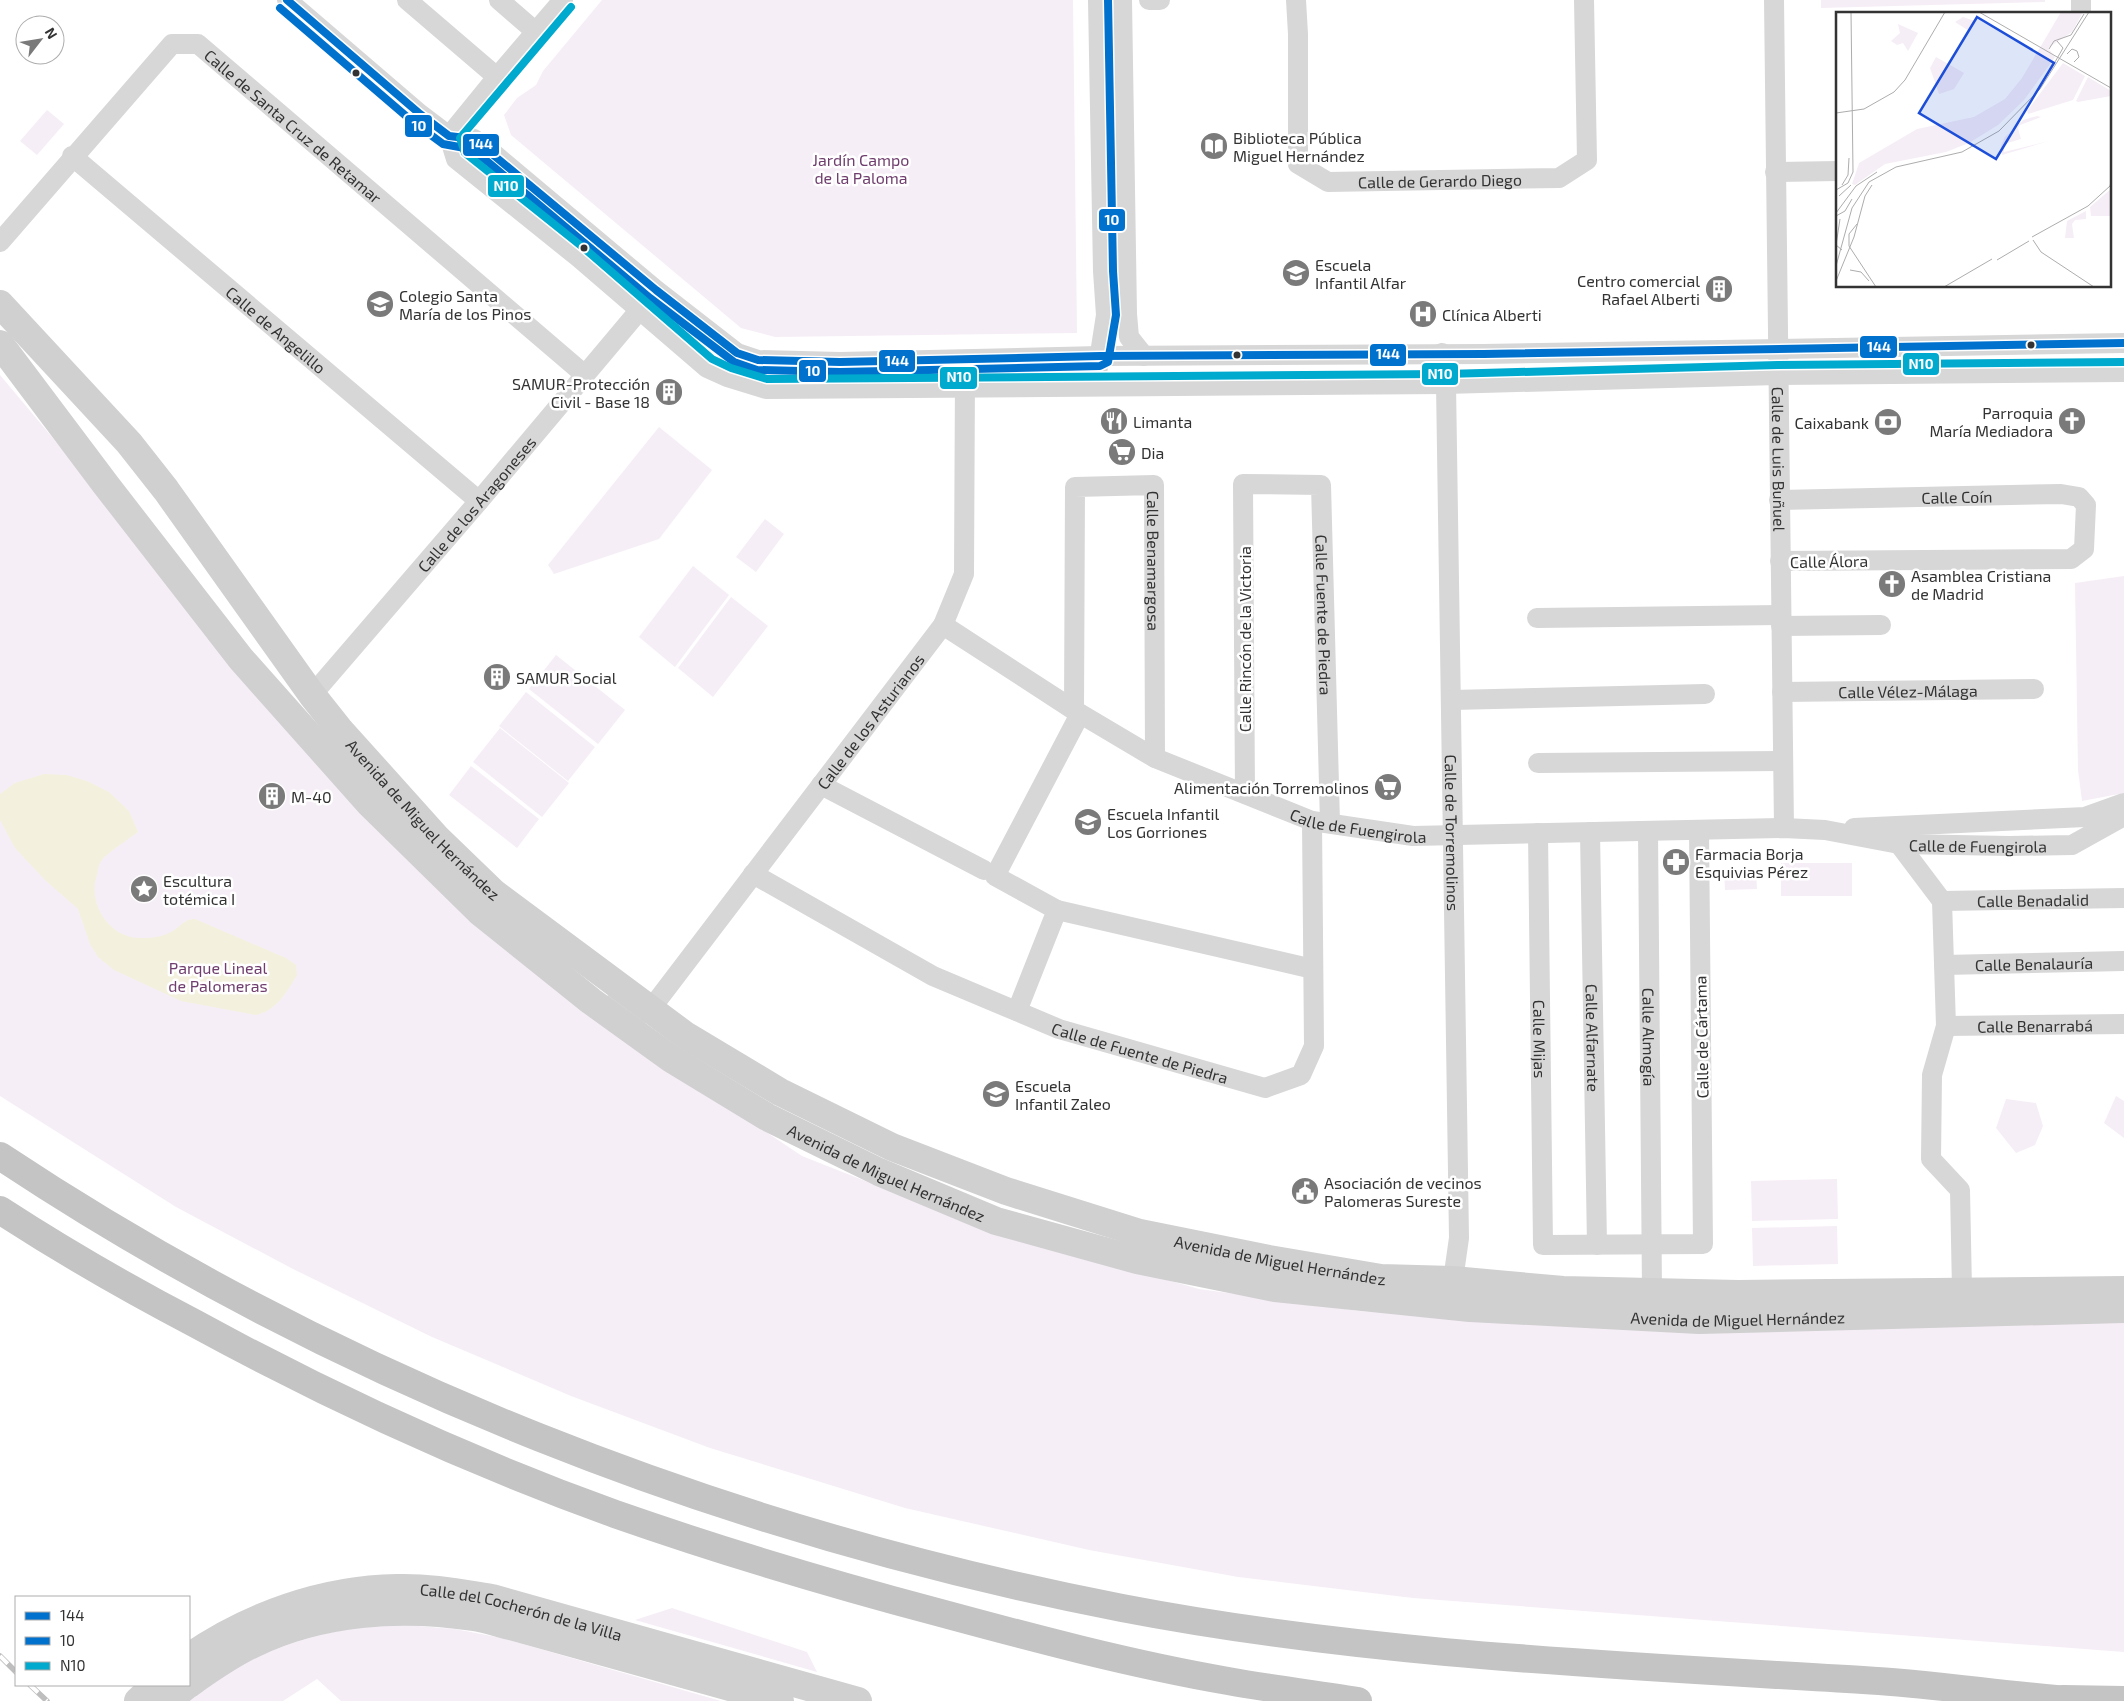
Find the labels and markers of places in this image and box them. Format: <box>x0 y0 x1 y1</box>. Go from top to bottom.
unlabelled marker <box>351 68 361 78</box>
place label: Biblioteca Pública Miguel Hernández <box>1233 128 1365 165</box>
library icon: Biblioteca Pública Miguel Hernández <box>1199 131 1229 161</box>
unlabelled marker <box>579 243 589 253</box>
place label: Escuela Infantil Alfar <box>1315 255 1407 292</box>
school or university icon: Escuela Infantil Alfar <box>1281 258 1311 288</box>
place label: Centro comercial Rafael Alberti <box>1577 271 1700 308</box>
building icon: Centro comercial Rafael Alberti <box>1704 274 1734 304</box>
place label: Colegio Santa María de los Pinos <box>399 286 531 323</box>
school or university icon: Colegio Santa María de los Pinos <box>365 289 395 319</box>
hospital icon: Clínica Alberti <box>1408 299 1438 329</box>
place label: Clínica Alberti <box>1442 305 1542 324</box>
unlabelled marker <box>2026 340 2036 350</box>
unlabelled marker <box>1232 350 1242 360</box>
place label: SAMUR-Protección Civil - Base 18 <box>512 374 650 411</box>
building icon: SAMUR-Protección Civil - Base 18 <box>654 377 684 407</box>
place label: Parroquia María Mediadora <box>1929 403 2053 440</box>
restaurant icon: Limanta <box>1099 406 1129 436</box>
church icon: Parroquia María Mediadora <box>2057 406 2087 436</box>
bank icon: Caixabank <box>1873 407 1903 437</box>
place label: Limanta <box>1133 412 1192 431</box>
place label: Caixabank <box>1795 413 1869 432</box>
supermarket icon: Dia <box>1107 437 1137 467</box>
place label: Dia <box>1141 443 1164 462</box>
place label: Asamblea Cristiana de Madrid <box>1911 566 2051 603</box>
church icon: Asamblea Cristiana de Madrid <box>1877 569 1907 599</box>
building icon: SAMUR Social <box>482 662 512 692</box>
place label: SAMUR Social <box>516 668 617 687</box>
supermarket icon: Alimentación Torremolinos <box>1373 772 1403 802</box>
place label: Alimentación Torremolinos <box>1174 778 1369 797</box>
building icon: M-40 <box>257 781 287 811</box>
place label: M-40 <box>291 787 332 806</box>
place label: Escuela Infantil Los Gorriones <box>1107 804 1219 841</box>
school or university icon: Escuela Infantil Los Gorriones <box>1073 807 1103 837</box>
place label: Farmacia Borja Esquivias Pérez <box>1695 844 1808 881</box>
pharmacy icon: Farmacia Borja Esquivias Pérez <box>1661 847 1691 877</box>
place label: Escultura totémica I <box>163 871 235 908</box>
place icon: Escultura totémica I <box>129 874 159 904</box>
place label: Escuela Infantil Zaleo <box>1015 1076 1111 1113</box>
school or university icon: Escuela Infantil Zaleo <box>981 1079 1011 1109</box>
place label: Asociación de vecinos Palomeras Sureste <box>1324 1173 1482 1210</box>
public building icon: Asociación de vecinos Palomeras Sureste <box>1290 1176 1320 1206</box>

